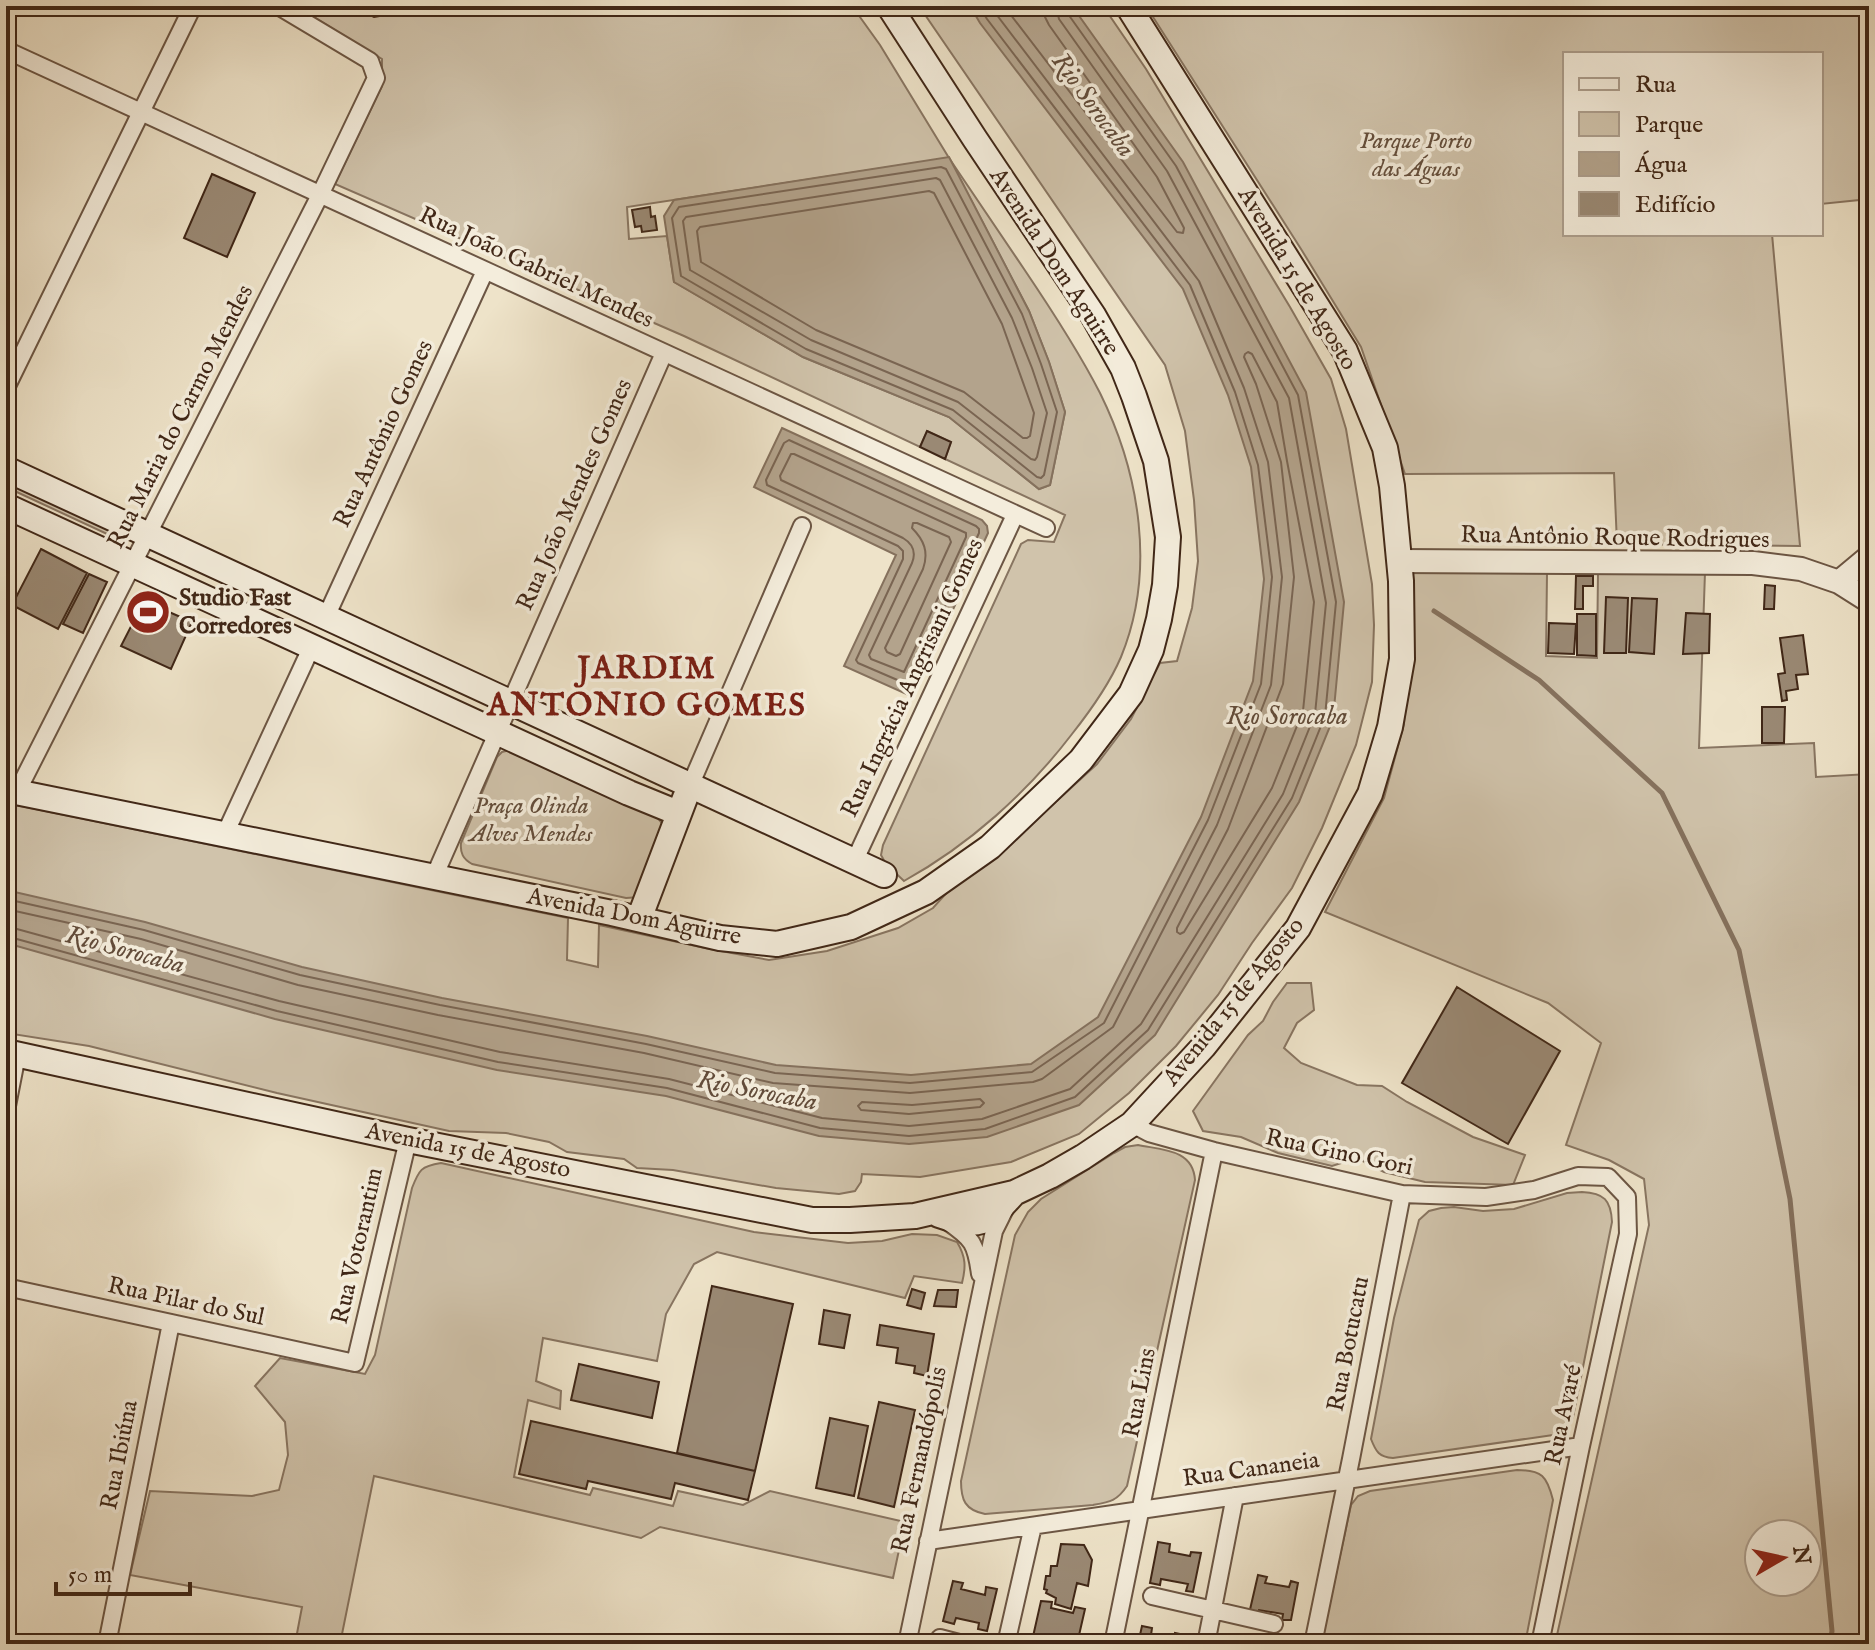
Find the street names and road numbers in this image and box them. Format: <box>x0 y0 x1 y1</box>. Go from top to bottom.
street label: Avenida Dom Aguirre <box>981 162 1126 362</box>
street label: Avenida 15 de Agosto <box>1230 181 1364 376</box>
street label: Rua João Gabriel Mendes <box>414 200 658 336</box>
street label: Rua Maria do Carmo Mendes <box>101 280 261 554</box>
street label: Rua Antônio Gomes <box>327 335 441 533</box>
street label: Rua João Mendes Gomes <box>510 374 640 616</box>
street label: Rua Antônio Roque Rodrigues <box>1460 520 1770 556</box>
street label: Rua Ingrácia Angrisani Gomes <box>835 534 991 822</box>
street label: Avenida Dom Aguirre <box>523 881 744 953</box>
street label: Avenida 15 de Agosto <box>1156 911 1312 1093</box>
street label: Avenida 15 de Agosto <box>362 1116 573 1186</box>
street label: Rua Gino Gori <box>1262 1122 1416 1184</box>
street label: Rua Votorantim <box>325 1165 391 1327</box>
street label: Rua Pilar do Sul <box>105 1270 268 1334</box>
street label: Rua Botucatu <box>1321 1274 1377 1414</box>
street label: Rua Lins <box>1116 1345 1164 1441</box>
street label: Rua Avaré <box>1538 1362 1590 1468</box>
street label: Rua Fernandópolis <box>885 1364 955 1556</box>
street label: Rua Ibiúna <box>94 1397 146 1513</box>
street label: Rua Cananeia <box>1181 1445 1322 1495</box>

